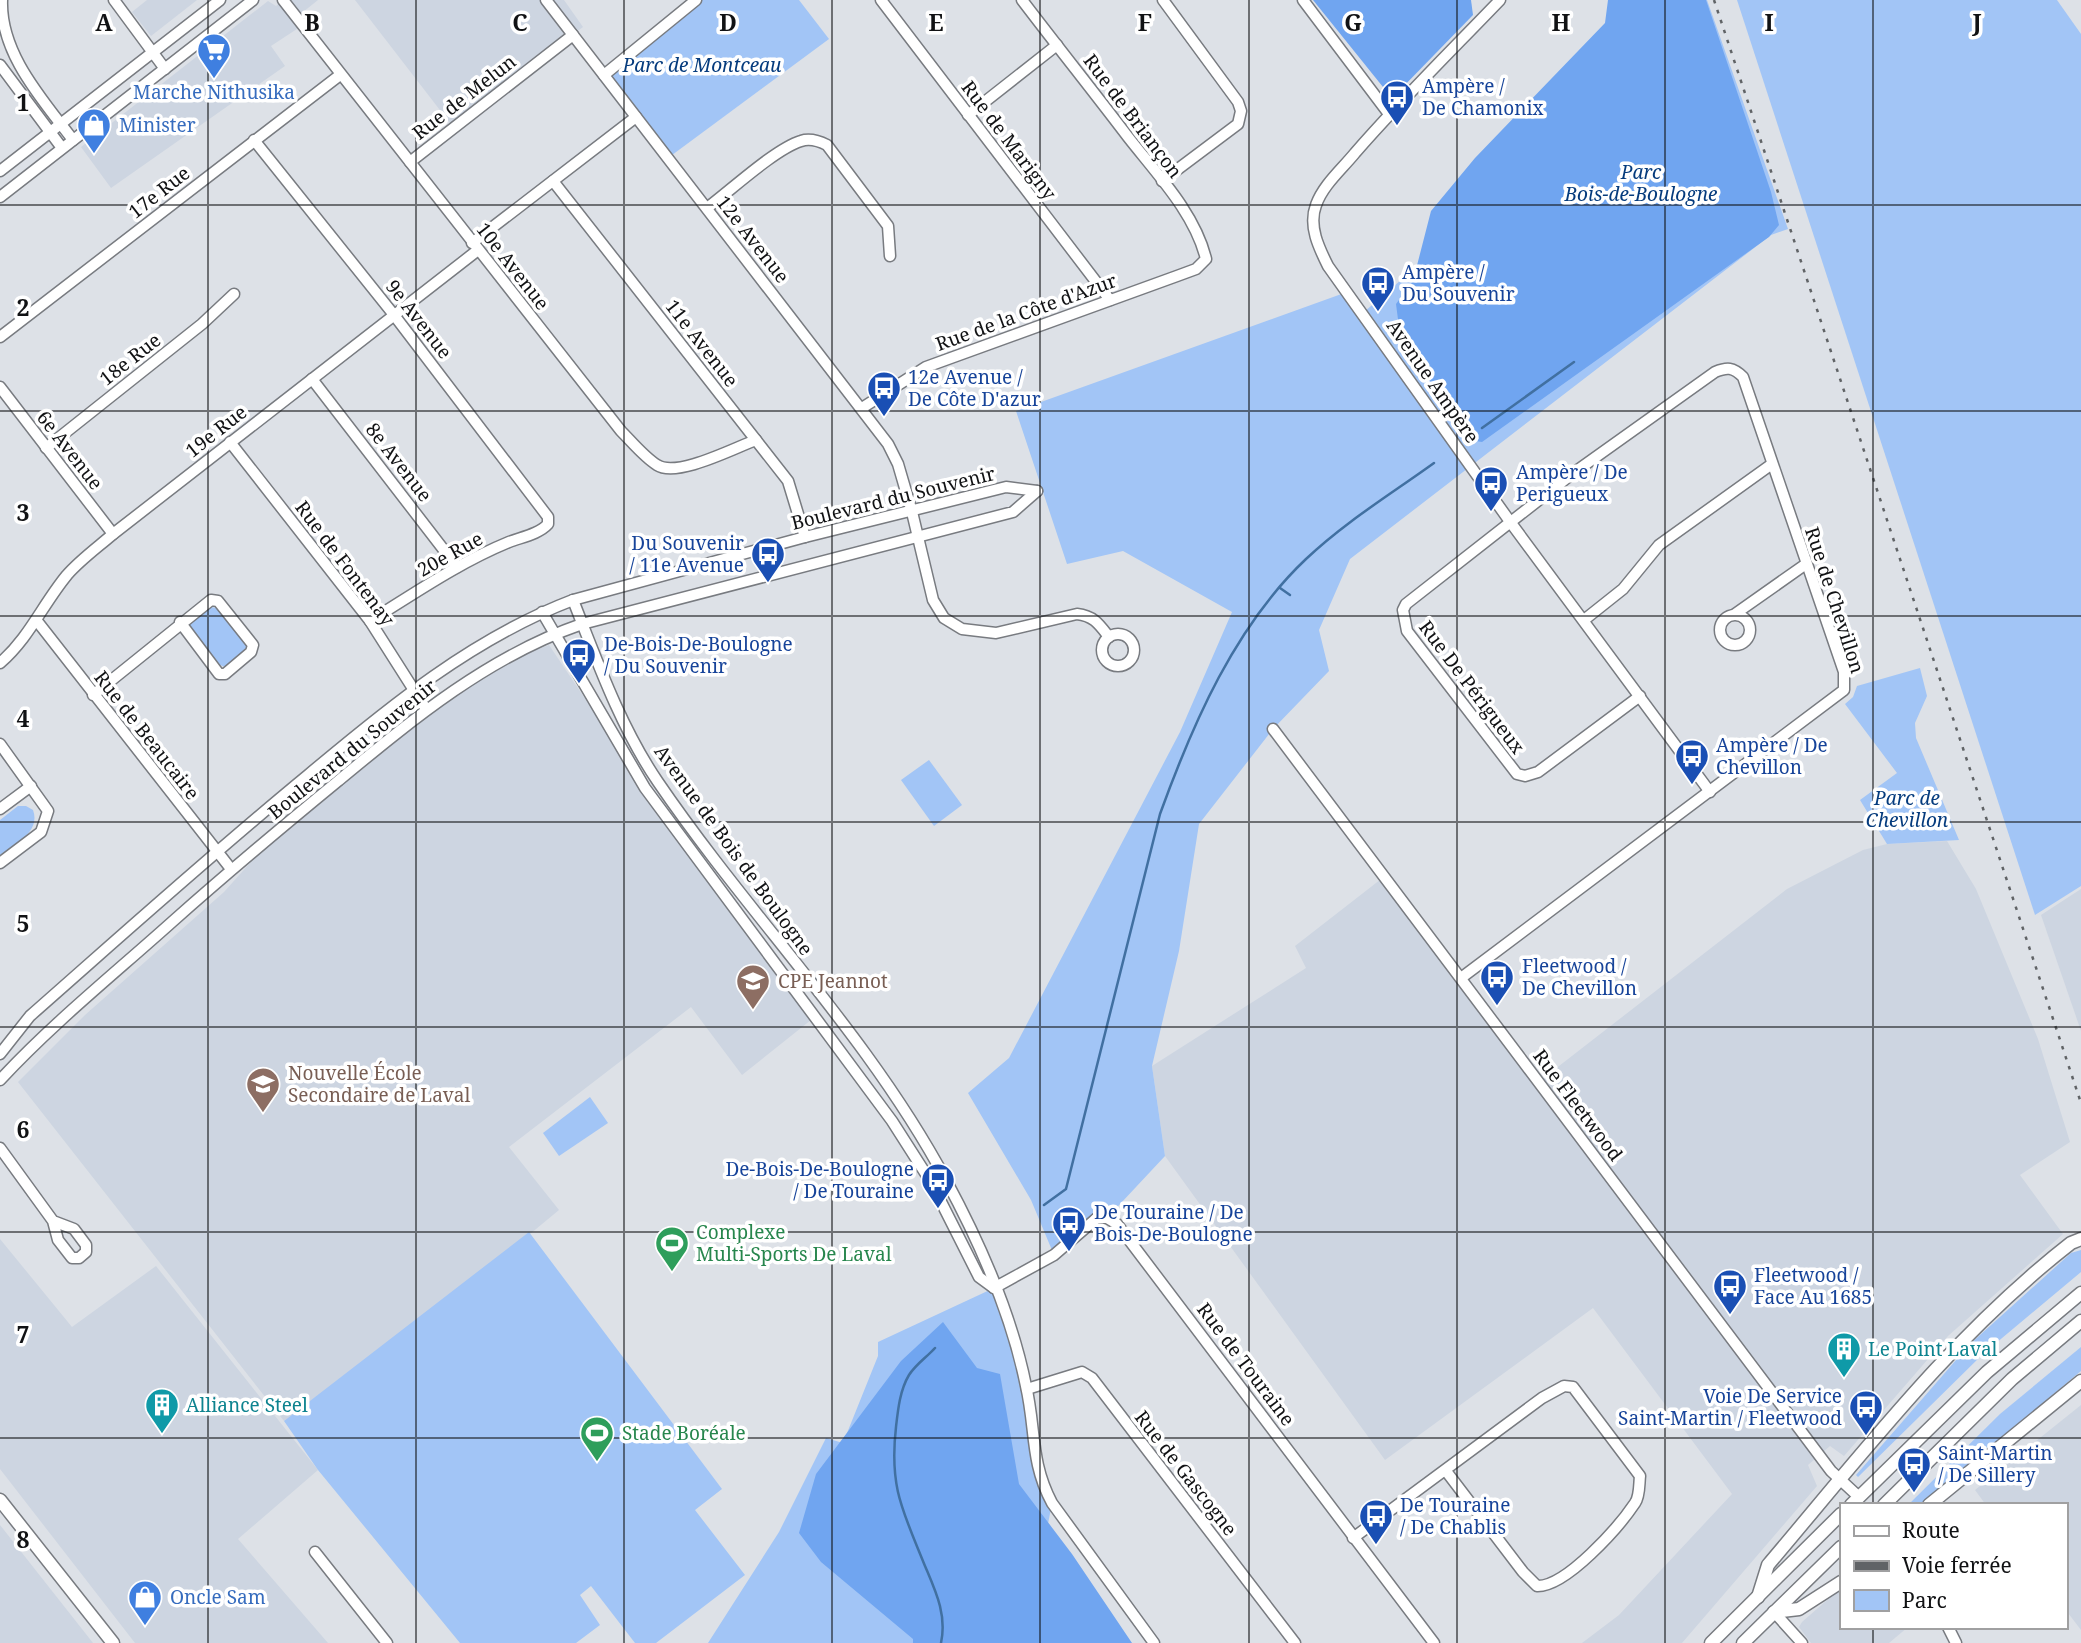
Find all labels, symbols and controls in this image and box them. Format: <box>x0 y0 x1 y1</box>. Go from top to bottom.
text: A <box>95 6 113 38</box>
text: B <box>304 6 320 38</box>
text: C <box>512 6 528 38</box>
text: D <box>719 6 737 38</box>
text: E <box>928 6 944 38</box>
text: F <box>1138 6 1152 38</box>
text: G <box>1344 6 1362 38</box>
text: H <box>1552 6 1571 38</box>
text: I <box>1764 6 1774 38</box>
text: J <box>1971 6 1982 38</box>
supermarket icon: Marche Nithusika <box>195 31 233 80</box>
street label: Rue de Melun <box>407 48 521 146</box>
street label: Rue de Briançon <box>1078 49 1188 183</box>
park label: Parc de Montceau <box>622 52 782 78</box>
place label: Ampère / De Chamonix <box>1422 73 1544 121</box>
street label: Rue de Marigny <box>956 75 1063 205</box>
bus stop icon: Ampère / De Chamonix <box>1378 78 1416 127</box>
place label: Marche Nithusika <box>133 79 295 105</box>
text: 1 <box>17 86 30 118</box>
shop icon: Minister <box>75 106 113 155</box>
place label: Minister <box>119 112 196 138</box>
park label: Parc Bois-de-Boulogne <box>1564 159 1717 207</box>
street label: 17e Rue <box>123 160 195 224</box>
street label: 12e Avenue <box>711 190 795 288</box>
street label: 10e Avenue <box>471 217 555 315</box>
place label: Ampère / Du Souvenir <box>1402 259 1515 307</box>
bus stop icon: Ampère / Du Souvenir <box>1359 264 1397 313</box>
street label: Rue de la Côte d'Azur <box>932 267 1120 357</box>
street label: 9e Avenue <box>380 274 458 364</box>
text: 2 <box>17 291 30 323</box>
street label: 11e Avenue <box>660 294 744 392</box>
street label: Avenue Ampère <box>1381 314 1485 448</box>
street label: 18e Rue <box>94 327 166 391</box>
place label: 12e Avenue / De Côte D'azur <box>908 364 1041 412</box>
bus stop icon: 12e Avenue / De Côte D'azur <box>865 369 903 418</box>
street label: 19e Rue <box>180 399 252 463</box>
street label: 6e Avenue <box>31 405 109 495</box>
street label: 8e Avenue <box>360 417 438 507</box>
place label: Ampère / De Perigueux <box>1516 459 1628 507</box>
street label: Boulevard du Souvenir <box>788 460 998 536</box>
bus stop icon: Ampère / De Perigueux <box>1472 464 1510 513</box>
street label: Rue de Fontenay <box>289 495 401 631</box>
text: 3 <box>17 496 30 528</box>
street label: Rue de Chevillon <box>1799 524 1871 676</box>
street label: 20e Rue <box>413 525 487 583</box>
place label: Du Souvenir / 11e Avenue <box>629 530 744 578</box>
bus stop icon: Du Souvenir / 11e Avenue <box>749 535 787 584</box>
street label: Rue De Périgueux <box>1413 615 1531 759</box>
place label: De-Bois-De-Boulogne / Du Souvenir <box>604 631 793 679</box>
bus stop icon: De-Bois-De-Boulogne / Du Souvenir <box>560 636 598 685</box>
street label: Rue de Beaucaire <box>88 665 206 805</box>
street label: Boulevard du Souvenir <box>263 673 442 825</box>
text: 4 <box>17 702 30 734</box>
place label: Ampère / De Chevillon <box>1716 732 1828 780</box>
bus stop icon: Ampère / De Chevillon <box>1673 737 1711 786</box>
street label: Avenue de Bois de Boulogne <box>649 739 819 961</box>
park label: Parc de Chevillon <box>1866 785 1949 833</box>
text: 5 <box>17 907 30 939</box>
place label: Fleetwood / De Chevillon <box>1522 953 1637 1001</box>
bus stop icon: Fleetwood / De Chevillon <box>1478 958 1516 1007</box>
school or university icon: CPE Jeannot <box>734 962 772 1011</box>
place label: CPE Jeannot <box>778 968 888 994</box>
street label: Rue Fleetwood <box>1527 1044 1629 1166</box>
place label: Nouvelle École Secondaire de Laval <box>288 1060 471 1108</box>
school or university icon: Nouvelle École Secondaire de Laval <box>244 1065 282 1114</box>
text: 6 <box>17 1113 30 1145</box>
place label: De-Bois-De-Boulogne / De Touraine <box>725 1156 914 1204</box>
bus stop icon: De-Bois-De-Boulogne / De Touraine <box>919 1161 957 1210</box>
place label: De Touraine / De Bois-De-Boulogne <box>1094 1199 1253 1247</box>
bus stop icon: De Touraine / De Bois-De-Boulogne <box>1050 1204 1088 1253</box>
place label: Complexe Multi-Sports De Laval <box>696 1219 892 1267</box>
sports icon: Complexe Multi-Sports De Laval <box>653 1224 691 1273</box>
place label: Fleetwood / Face Au 1685 <box>1754 1262 1872 1310</box>
bus stop icon: Fleetwood / Face Au 1685 <box>1711 1267 1749 1316</box>
street label: Rue de Touraine <box>1191 1297 1301 1431</box>
text: 7 <box>17 1318 30 1350</box>
building icon: Le Point Laval <box>1825 1330 1863 1379</box>
place label: Le Point Laval <box>1868 1336 1998 1362</box>
place label: Voie De Service Saint-Martin / Fleetwood <box>1618 1383 1842 1431</box>
building icon: Alliance Steel <box>143 1386 181 1435</box>
bus stop icon: Voie De Service Saint-Martin / Fleetwood <box>1847 1388 1885 1437</box>
place label: Alliance Steel <box>186 1392 308 1418</box>
street label: Rue de Gascogne <box>1129 1405 1243 1541</box>
sports icon: Stade Boréale <box>578 1414 616 1463</box>
place label: Stade Boréale <box>622 1420 746 1446</box>
place label: Saint-Martin / De Sillery <box>1938 1440 2052 1488</box>
bus stop icon: Saint-Martin / De Sillery <box>1895 1445 1933 1494</box>
place label: De Touraine / De Chablis <box>1400 1492 1510 1540</box>
bus stop icon: De Touraine / De Chablis <box>1357 1497 1395 1546</box>
legend <box>1840 1503 2067 1629</box>
text: Route <box>1902 1516 1960 1544</box>
text: 8 <box>17 1523 30 1555</box>
text: Voie ferrée <box>1902 1551 2012 1579</box>
shop icon: Oncle Sam <box>126 1578 164 1627</box>
place label: Oncle Sam <box>170 1584 266 1610</box>
text: Parc <box>1902 1586 1947 1614</box>

